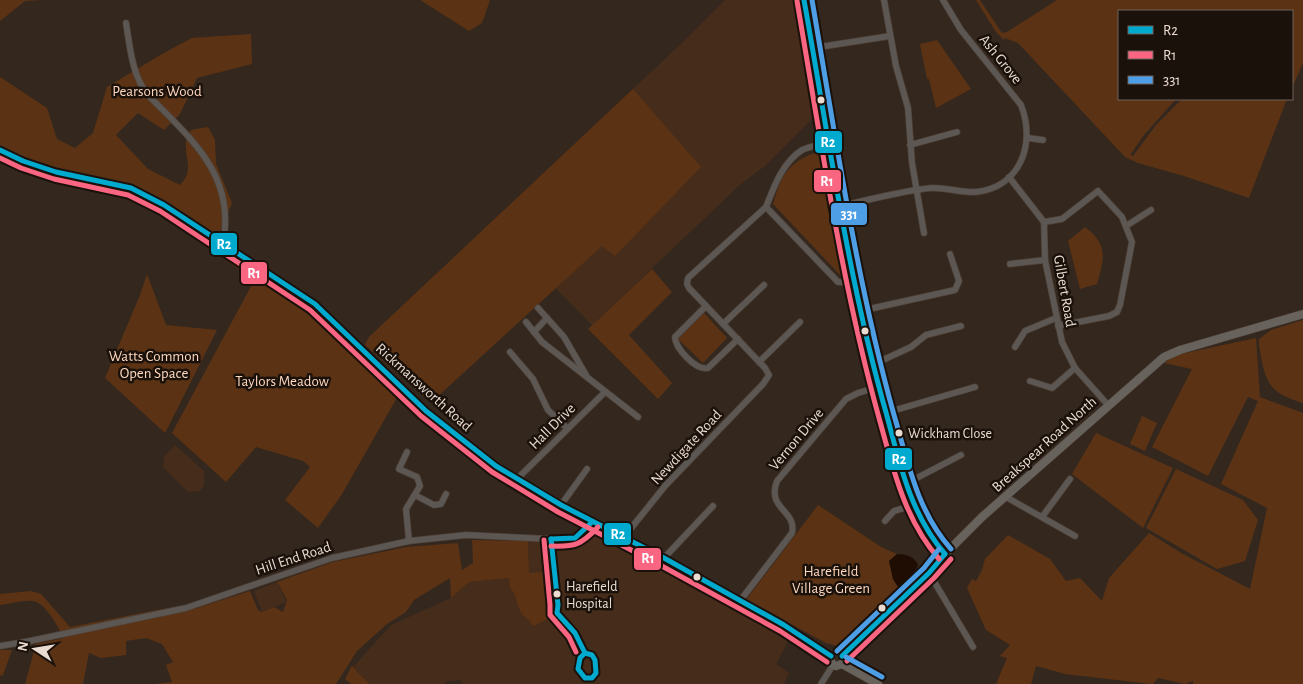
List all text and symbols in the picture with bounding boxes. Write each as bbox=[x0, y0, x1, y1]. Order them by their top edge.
legend bbox=[1118, 10, 1293, 100]
text: R2 bbox=[1163, 23, 1178, 38]
street label: Ash Grove bbox=[976, 32, 1025, 87]
text: R1 bbox=[1163, 48, 1177, 63]
text: 331 bbox=[1163, 73, 1181, 88]
park label: Pearsons Wood bbox=[112, 84, 202, 99]
unlabelled marker bbox=[816, 95, 826, 105]
line badge: R2 bbox=[814, 130, 843, 154]
text: R2 bbox=[821, 136, 836, 150]
line badge: R1 bbox=[813, 169, 842, 193]
text: R1 bbox=[820, 175, 834, 189]
line badge: 331 bbox=[830, 202, 868, 226]
text: 331 bbox=[840, 208, 858, 222]
line badge: R2 bbox=[210, 232, 238, 256]
text: R2 bbox=[217, 238, 232, 252]
street label: Gilbert Road bbox=[1051, 254, 1078, 329]
line badge: R1 bbox=[240, 261, 268, 285]
text: R1 bbox=[247, 267, 261, 281]
unlabelled marker bbox=[860, 326, 870, 336]
street label: Rickmansworth Road bbox=[373, 340, 475, 434]
park label: Watts Common Open Space bbox=[109, 349, 199, 381]
park label: Taylors Meadow bbox=[235, 374, 329, 389]
street label: Breakspear Road North bbox=[989, 394, 1099, 495]
street label: Hall Drive bbox=[527, 400, 578, 452]
street label: Vernon Drive bbox=[766, 405, 827, 473]
street label: Newdigate Road bbox=[648, 407, 725, 488]
place label: Wickham Close bbox=[908, 427, 992, 441]
marker: Wickham Close bbox=[894, 428, 904, 438]
line badge: R2 bbox=[884, 447, 913, 471]
text: R2 bbox=[892, 453, 907, 467]
line badge: R2 bbox=[603, 522, 632, 546]
text: R2 bbox=[611, 528, 626, 542]
street label: Hill End Road bbox=[253, 539, 333, 578]
line badge: R1 bbox=[633, 547, 662, 571]
text: R1 bbox=[641, 552, 655, 566]
park label: Harefield Village Green bbox=[792, 564, 870, 596]
unlabelled marker bbox=[692, 572, 702, 582]
place label: Harefield Hospital bbox=[566, 580, 618, 611]
marker: Harefield Hospital bbox=[552, 589, 562, 599]
unlabelled marker bbox=[877, 603, 887, 613]
north arrow bbox=[10, 624, 60, 674]
text: N bbox=[15, 640, 31, 653]

